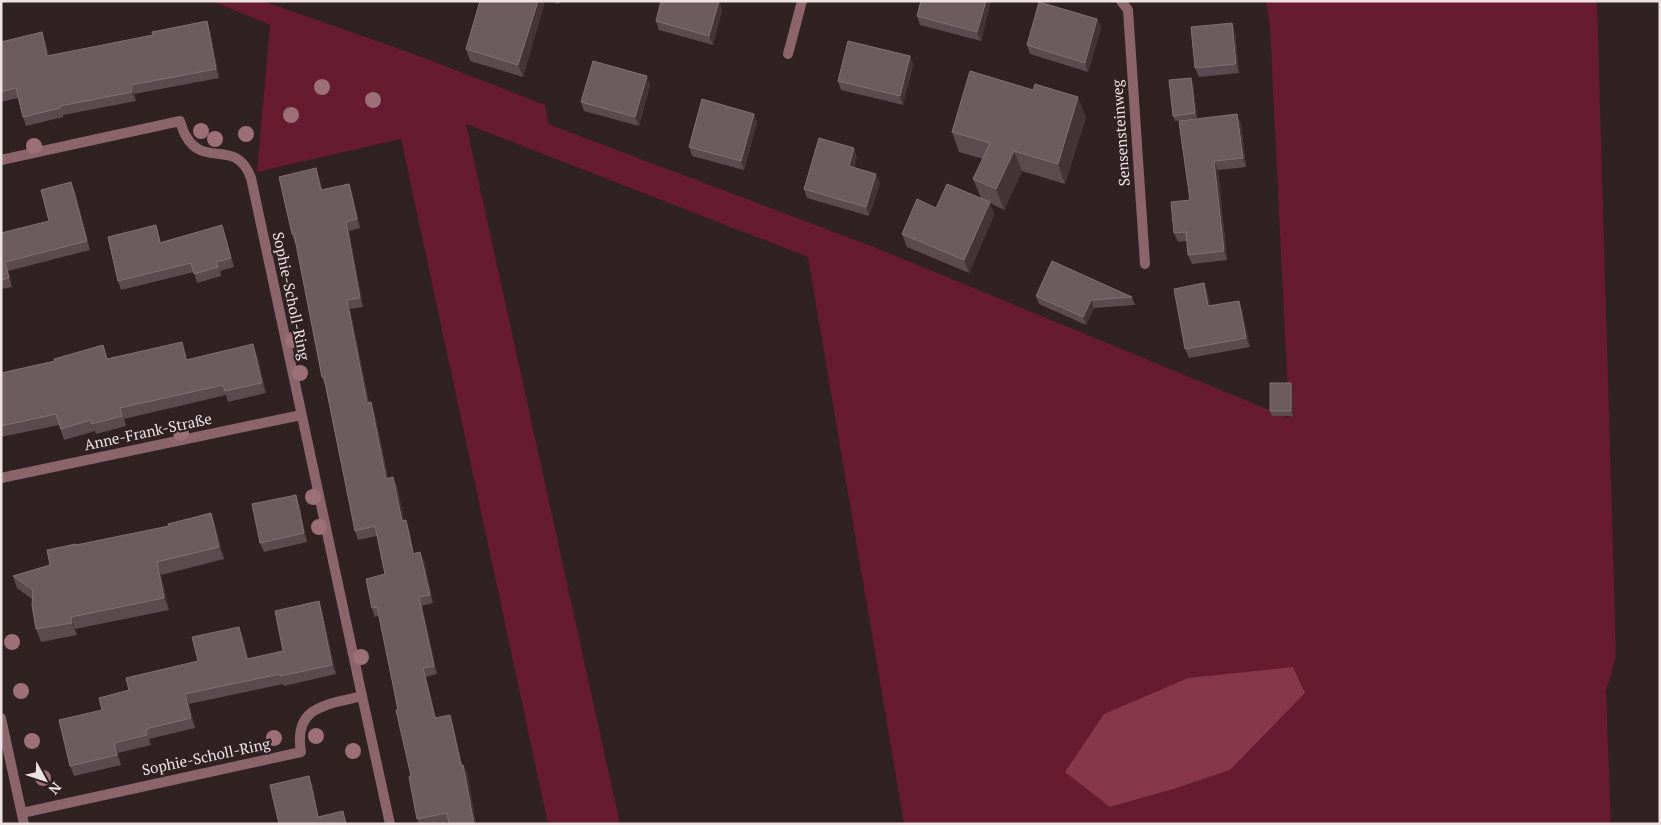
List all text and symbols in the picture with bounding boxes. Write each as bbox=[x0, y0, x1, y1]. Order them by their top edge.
street label: Sensensteinweg bbox=[1106, 78, 1134, 187]
street label: Sophie-Scholl-Ring bbox=[269, 230, 316, 363]
street label: Anne-Frank-Straße bbox=[82, 408, 214, 454]
street label: Sophie-Scholl-Ring bbox=[140, 732, 273, 779]
north arrow bbox=[20, 755, 70, 805]
text: N bbox=[44, 779, 66, 799]

